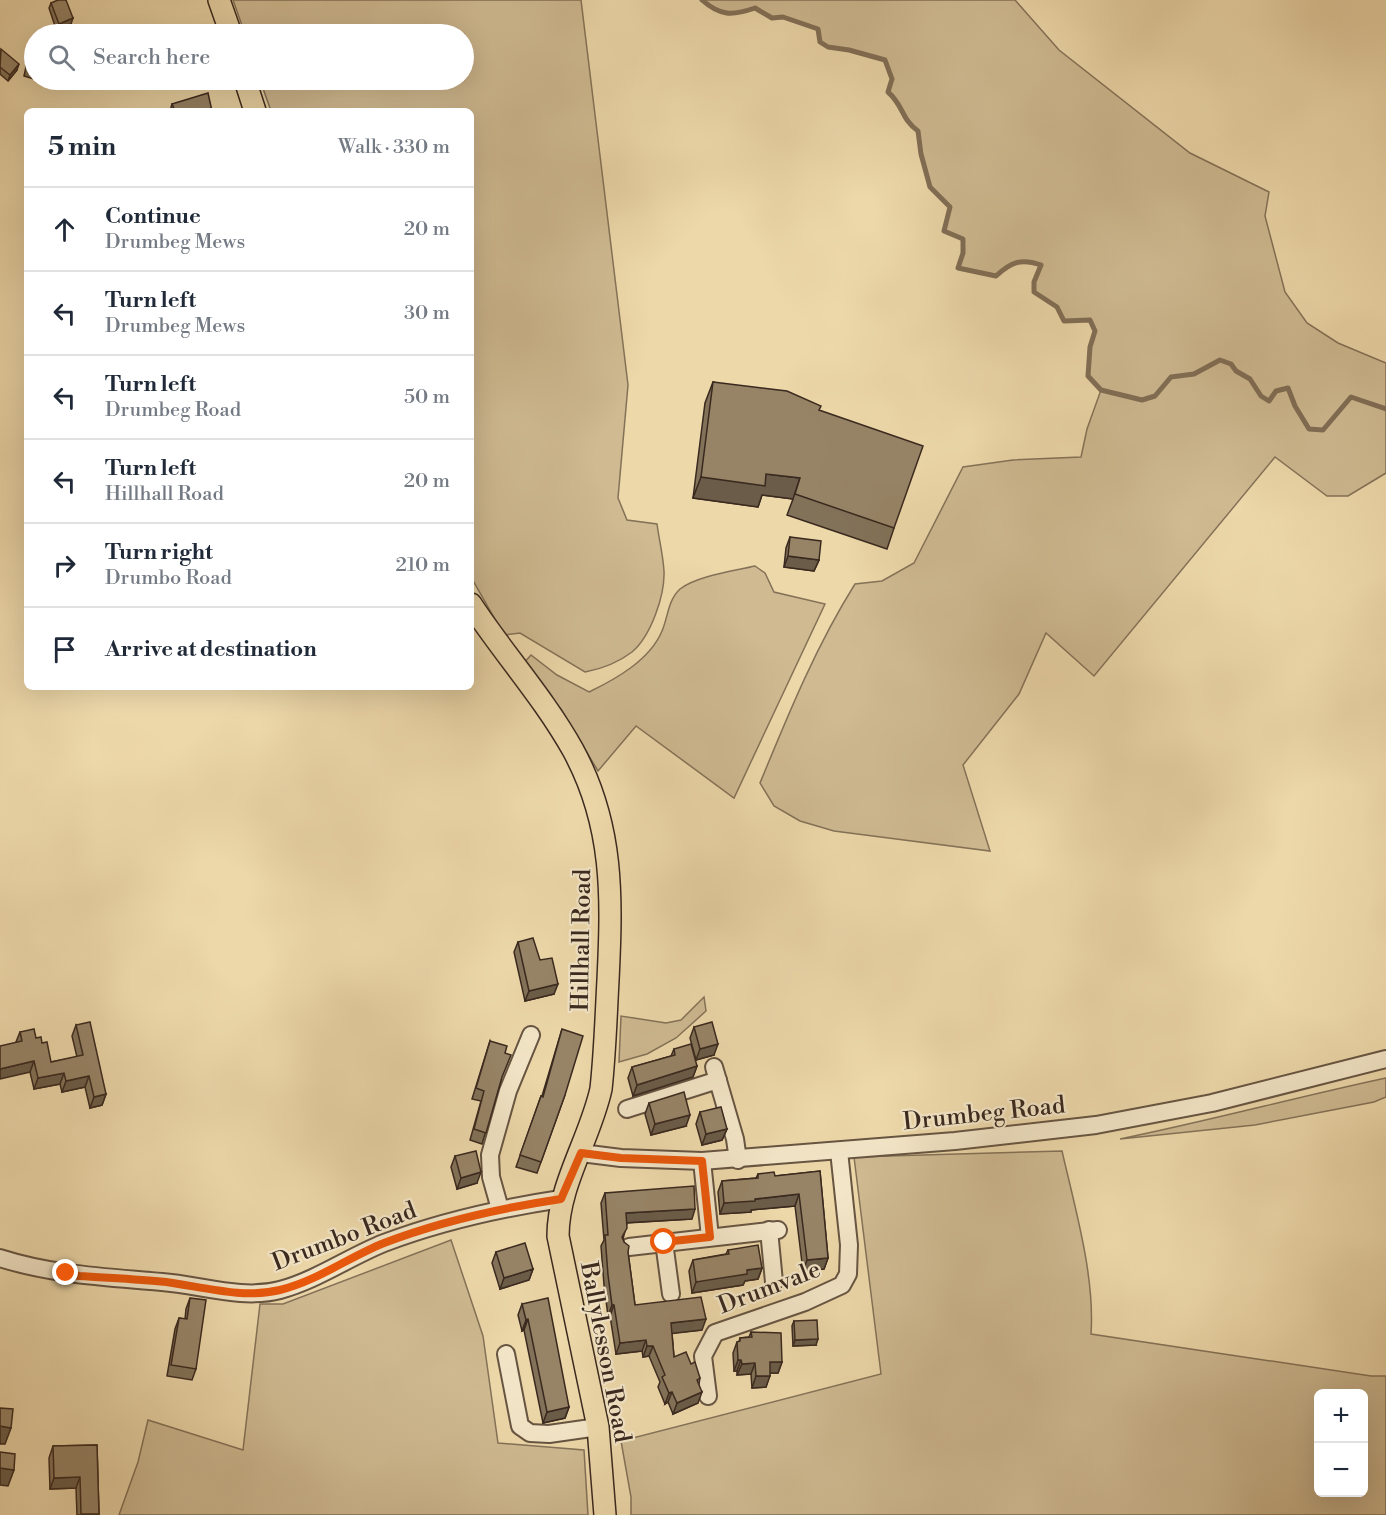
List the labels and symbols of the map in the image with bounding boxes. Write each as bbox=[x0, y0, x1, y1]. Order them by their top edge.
street label: Hillhall Road bbox=[566, 868, 598, 1012]
street label: Drumbeg Road bbox=[901, 1091, 1067, 1137]
street label: Drumbo Road bbox=[268, 1196, 421, 1278]
route start bbox=[650, 1228, 676, 1254]
street label: Drumvale bbox=[714, 1255, 825, 1321]
street label: Ballylesson Road bbox=[573, 1258, 637, 1446]
route end bbox=[52, 1259, 78, 1285]

